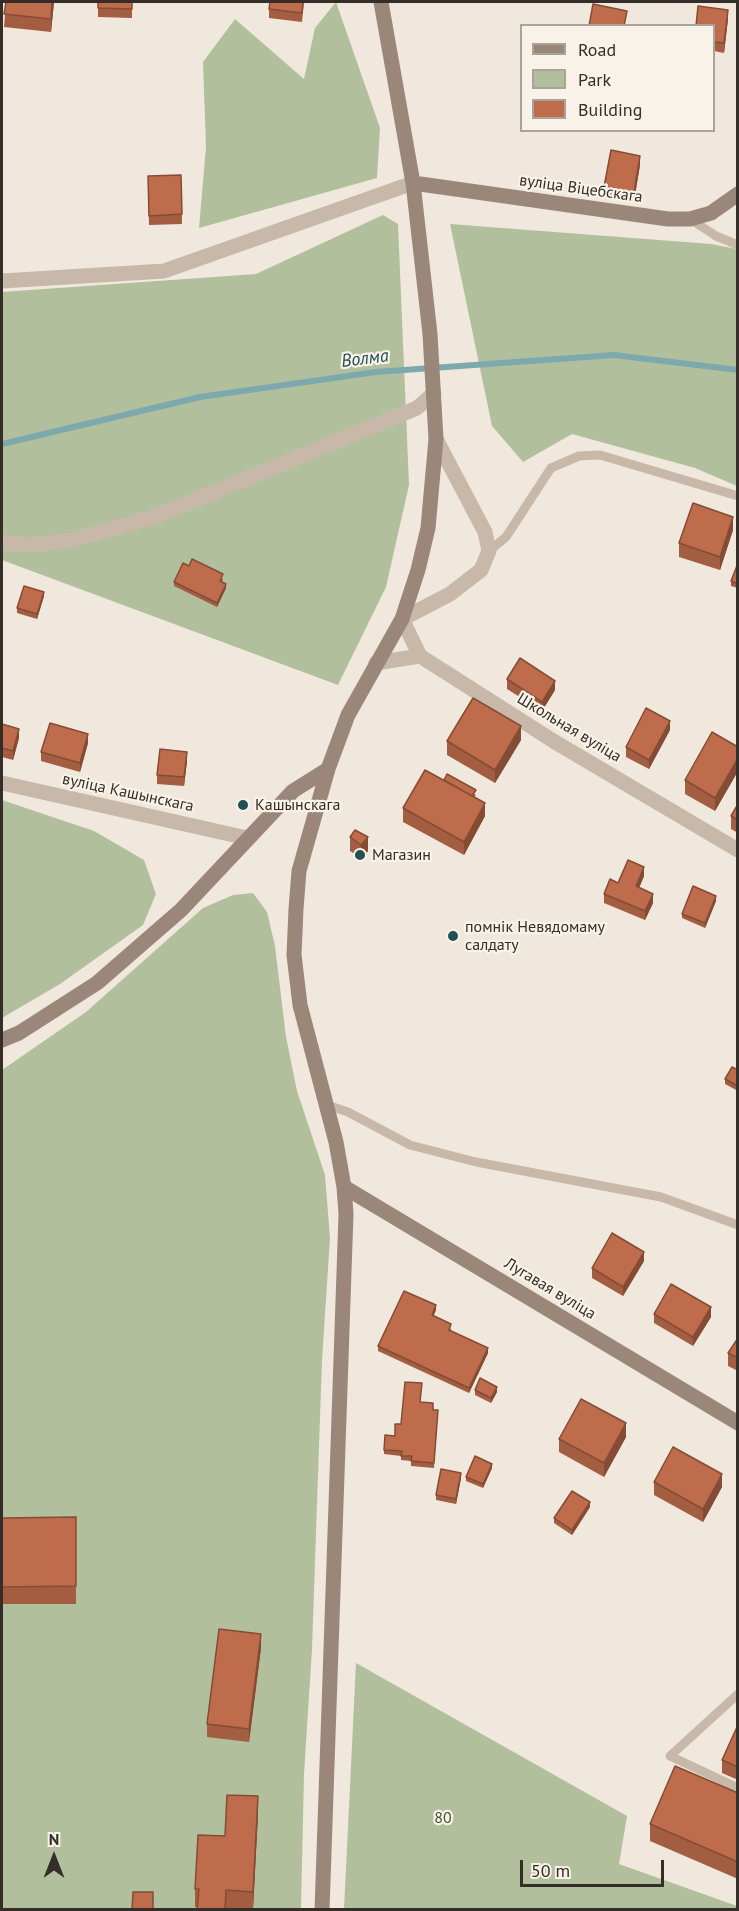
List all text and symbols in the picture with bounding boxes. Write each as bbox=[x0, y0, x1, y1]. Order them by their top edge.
legend bbox=[520, 24, 715, 132]
text: Road bbox=[578, 38, 616, 61]
text: Park bbox=[578, 68, 611, 91]
text: Building bbox=[578, 98, 642, 121]
street label: вуліца Віцебскага bbox=[518, 171, 644, 207]
water label: Волма bbox=[340, 345, 390, 373]
street label: Школьная вуліца bbox=[513, 689, 625, 767]
street label: вуліца Кашынскага bbox=[61, 770, 195, 816]
place label: Кашынскага bbox=[255, 795, 340, 815]
marker: Кашынскага bbox=[236, 798, 250, 812]
place label: Магазин bbox=[372, 845, 431, 865]
marker: Магазин bbox=[353, 848, 367, 862]
place label: помнік Невядомаму салдату bbox=[465, 917, 605, 955]
marker: помнік Невядомаму салдату bbox=[446, 929, 460, 943]
street label: Лугавая вуліца bbox=[501, 1254, 599, 1324]
park label: 80 bbox=[434, 1808, 452, 1828]
north arrow bbox=[24, 1827, 84, 1887]
text: N bbox=[49, 1829, 59, 1849]
scale bar bbox=[523, 1848, 667, 1886]
text: 50 m bbox=[531, 1859, 570, 1882]

